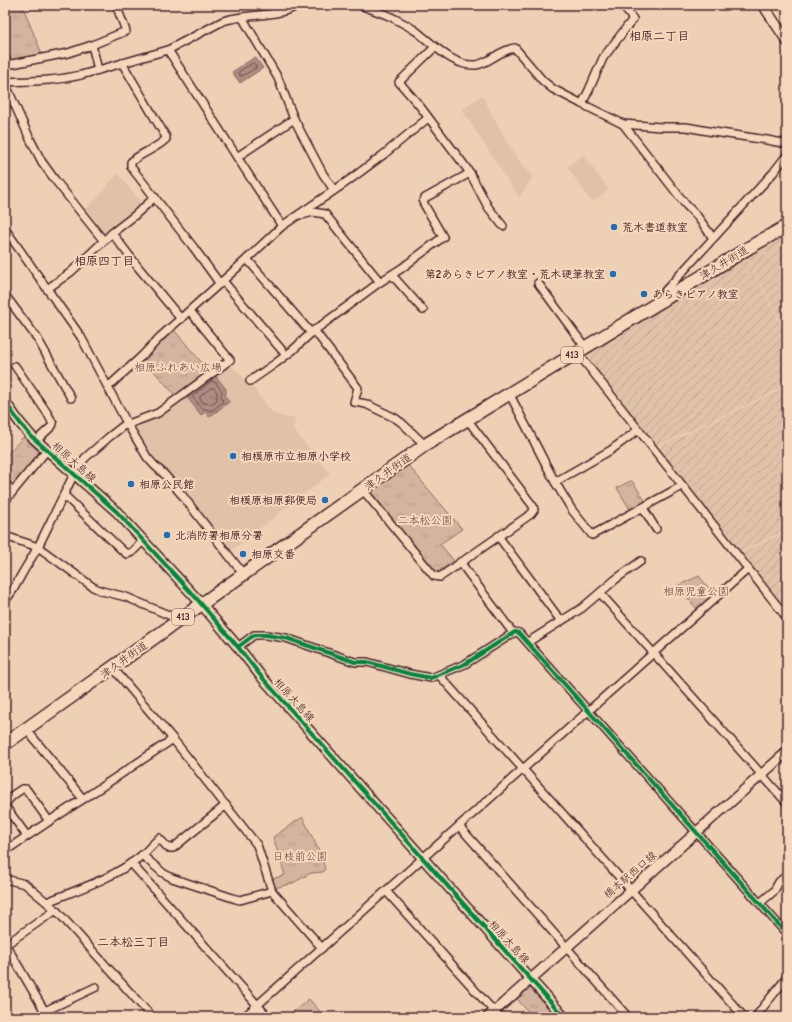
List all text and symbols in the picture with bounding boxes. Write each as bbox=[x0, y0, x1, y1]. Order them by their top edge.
district label: 相原二丁目 bbox=[629, 29, 689, 43]
place label: 荒木書道教室 bbox=[622, 221, 688, 234]
marker: 荒木書道教室 bbox=[609, 222, 619, 232]
street label: 津久井街道 bbox=[697, 243, 751, 283]
district label: 相原四丁目 bbox=[74, 254, 134, 268]
place label: 第2あらきピアノ教室・荒木硬筆教室 bbox=[425, 268, 605, 281]
marker: 第2あらきピアノ教室・荒木硬筆教室 bbox=[608, 269, 618, 279]
place label: あらきピアノ教室 bbox=[652, 288, 739, 301]
marker: あらきピアノ教室 bbox=[639, 289, 649, 299]
road number: 413 bbox=[561, 347, 583, 363]
park label: 相原ふれあい広場 bbox=[134, 361, 222, 374]
street label: 相原大島線 bbox=[49, 439, 99, 485]
place label: 相模原市立相原小学校 bbox=[241, 450, 351, 463]
marker: 相模原市立相原小学校 bbox=[228, 451, 238, 461]
street label: 津久井街道 bbox=[362, 451, 414, 493]
place label: 相原公民館 bbox=[139, 478, 194, 491]
marker: 相原公民館 bbox=[126, 479, 136, 489]
place label: 相模原相原郵便局 bbox=[229, 494, 317, 507]
marker: 相模原相原郵便局 bbox=[320, 495, 330, 505]
park label: 二本松公園 bbox=[398, 514, 453, 527]
place label: 北消防署相原分署 bbox=[175, 529, 263, 542]
marker: 北消防署相原分署 bbox=[162, 530, 172, 540]
place label: 相原交番 bbox=[251, 548, 295, 561]
marker: 相原交番 bbox=[238, 549, 248, 559]
park label: 相原児童公園 bbox=[663, 585, 729, 598]
road number: 413 bbox=[172, 609, 194, 625]
street label: 津久井街道 bbox=[98, 639, 150, 681]
street label: 相原大島線 bbox=[271, 675, 317, 725]
street label: 橋本駅西口線 bbox=[601, 848, 659, 902]
park label: 日枝前公園 bbox=[273, 850, 328, 863]
street label: 相原大島線 bbox=[486, 917, 532, 967]
district label: 二本松三丁目 bbox=[97, 935, 169, 949]

